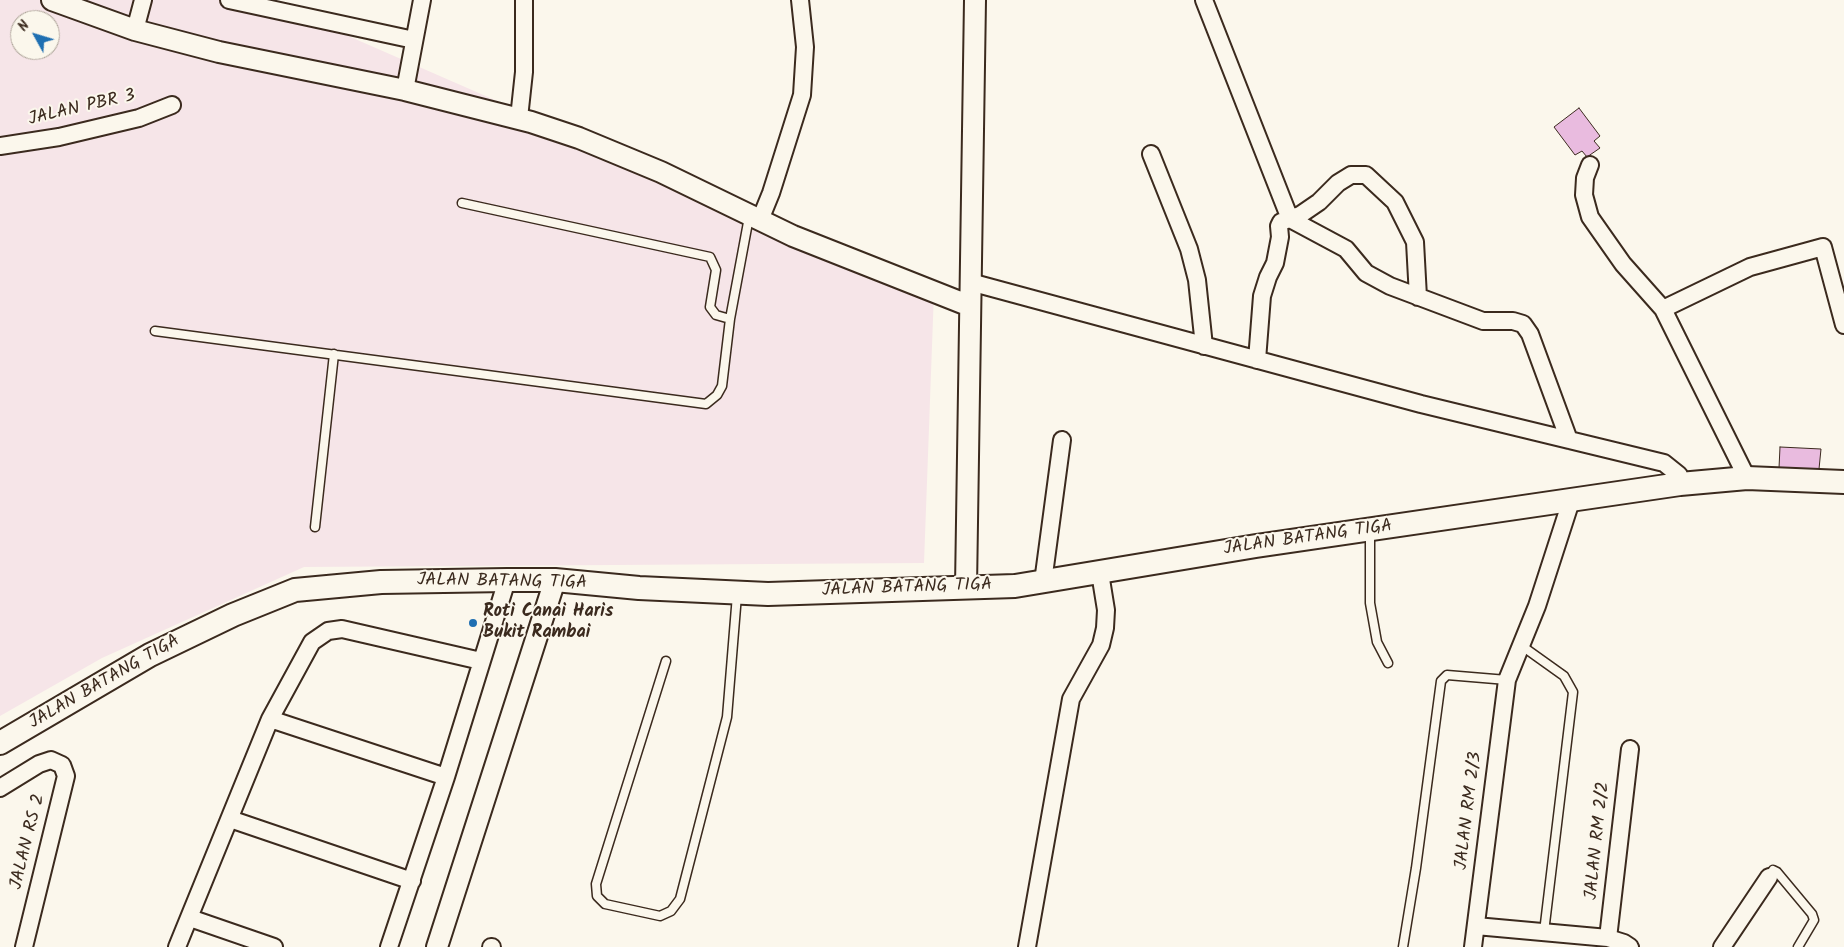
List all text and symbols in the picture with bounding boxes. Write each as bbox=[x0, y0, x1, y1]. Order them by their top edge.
north arrow bbox=[10, 10, 60, 60]
text: N bbox=[13, 16, 35, 37]
street label: JALAN PBR 3 bbox=[27, 86, 137, 132]
street label: JALAN BATANG TIGA bbox=[1222, 516, 1394, 562]
street label: JALAN BATANG TIGA bbox=[417, 571, 587, 595]
street label: JALAN BATANG TIGA bbox=[822, 575, 992, 603]
place label: Roti Canai Haris Bukit Rambai bbox=[483, 602, 613, 644]
marker: Roti Canai Haris Bukit Rambai bbox=[467, 617, 479, 629]
street label: JALAN BATANG TIGA bbox=[26, 631, 184, 735]
street label: JALAN RM 2/3 bbox=[1452, 751, 1488, 871]
street label: JALAN RM 2/2 bbox=[1582, 781, 1616, 901]
street label: JALAN RS 2 bbox=[7, 792, 51, 892]

